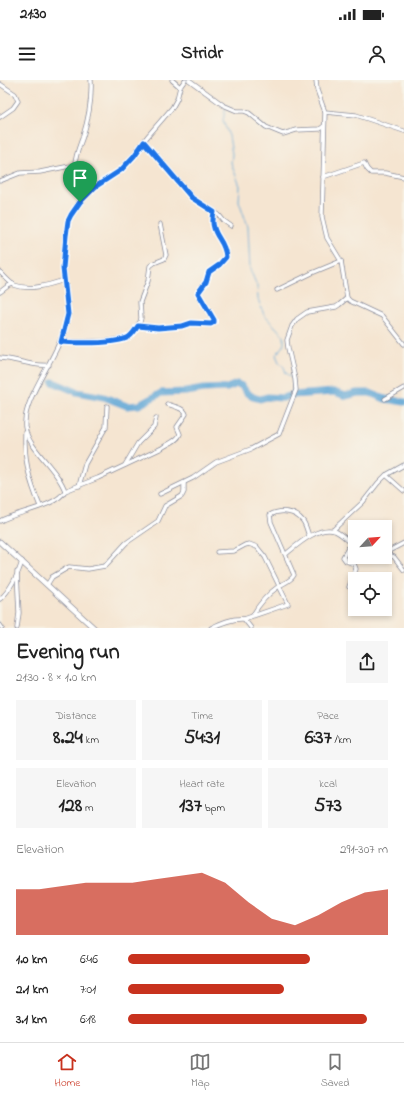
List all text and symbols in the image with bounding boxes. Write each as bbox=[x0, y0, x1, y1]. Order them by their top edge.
text: 21:30 bbox=[20, 3, 46, 25]
text: Stridr bbox=[181, 41, 223, 67]
icon: menu bbox=[16, 43, 38, 65]
icon: person bbox=[366, 43, 388, 65]
pin bbox=[63, 161, 97, 202]
icon: arrive bbox=[69, 167, 91, 189]
north arrow bbox=[348, 520, 392, 564]
map controls bbox=[348, 520, 392, 616]
button: locate bbox=[348, 572, 392, 616]
text: Evening run bbox=[16, 637, 120, 669]
button: share bbox=[346, 641, 388, 683]
text: 21:30 · 8 × 1.0 km bbox=[16, 668, 96, 687]
text: Distance bbox=[56, 708, 96, 724]
text: Time bbox=[191, 708, 213, 724]
text: Pace bbox=[317, 708, 339, 724]
text: 8.24 bbox=[53, 724, 83, 753]
text: 54:31 bbox=[184, 724, 220, 753]
text: 6:37 bbox=[305, 724, 332, 753]
text: km bbox=[83, 732, 99, 748]
text: /km bbox=[332, 732, 351, 748]
text: Elevation bbox=[56, 776, 96, 792]
text: Heart rate bbox=[179, 776, 225, 792]
text: kcal bbox=[319, 776, 337, 792]
text: 128 bbox=[58, 792, 82, 821]
text: 137 bbox=[179, 792, 202, 821]
text: 573 bbox=[314, 792, 342, 821]
text: m bbox=[82, 800, 94, 816]
text: bpm bbox=[202, 800, 225, 816]
text: Elevation bbox=[16, 840, 64, 859]
text: 291–307 m bbox=[340, 840, 388, 859]
text: 1.0 km bbox=[16, 950, 47, 969]
text: 6:46 bbox=[80, 950, 98, 969]
text: 2.1 km bbox=[16, 980, 48, 999]
text: 7:01 bbox=[80, 980, 96, 999]
text: 3.1 km bbox=[16, 1010, 47, 1029]
text: 6:18 bbox=[80, 1010, 96, 1029]
tab: Home bbox=[55, 1051, 80, 1091]
tab: Map bbox=[189, 1051, 211, 1091]
tab: Saved bbox=[321, 1051, 349, 1091]

